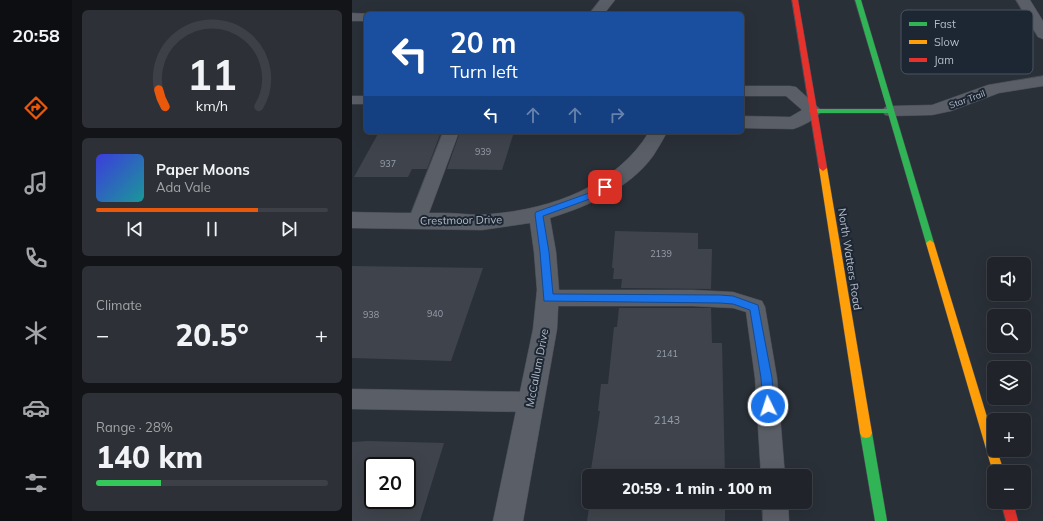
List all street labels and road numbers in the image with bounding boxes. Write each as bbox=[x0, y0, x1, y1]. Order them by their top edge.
street label: Star Trail bbox=[948, 87, 986, 111]
street label: North Watters Road bbox=[835, 207, 865, 311]
street label: Crestmoor Drive bbox=[420, 212, 502, 228]
street label: McCallum Drive bbox=[523, 328, 551, 408]

